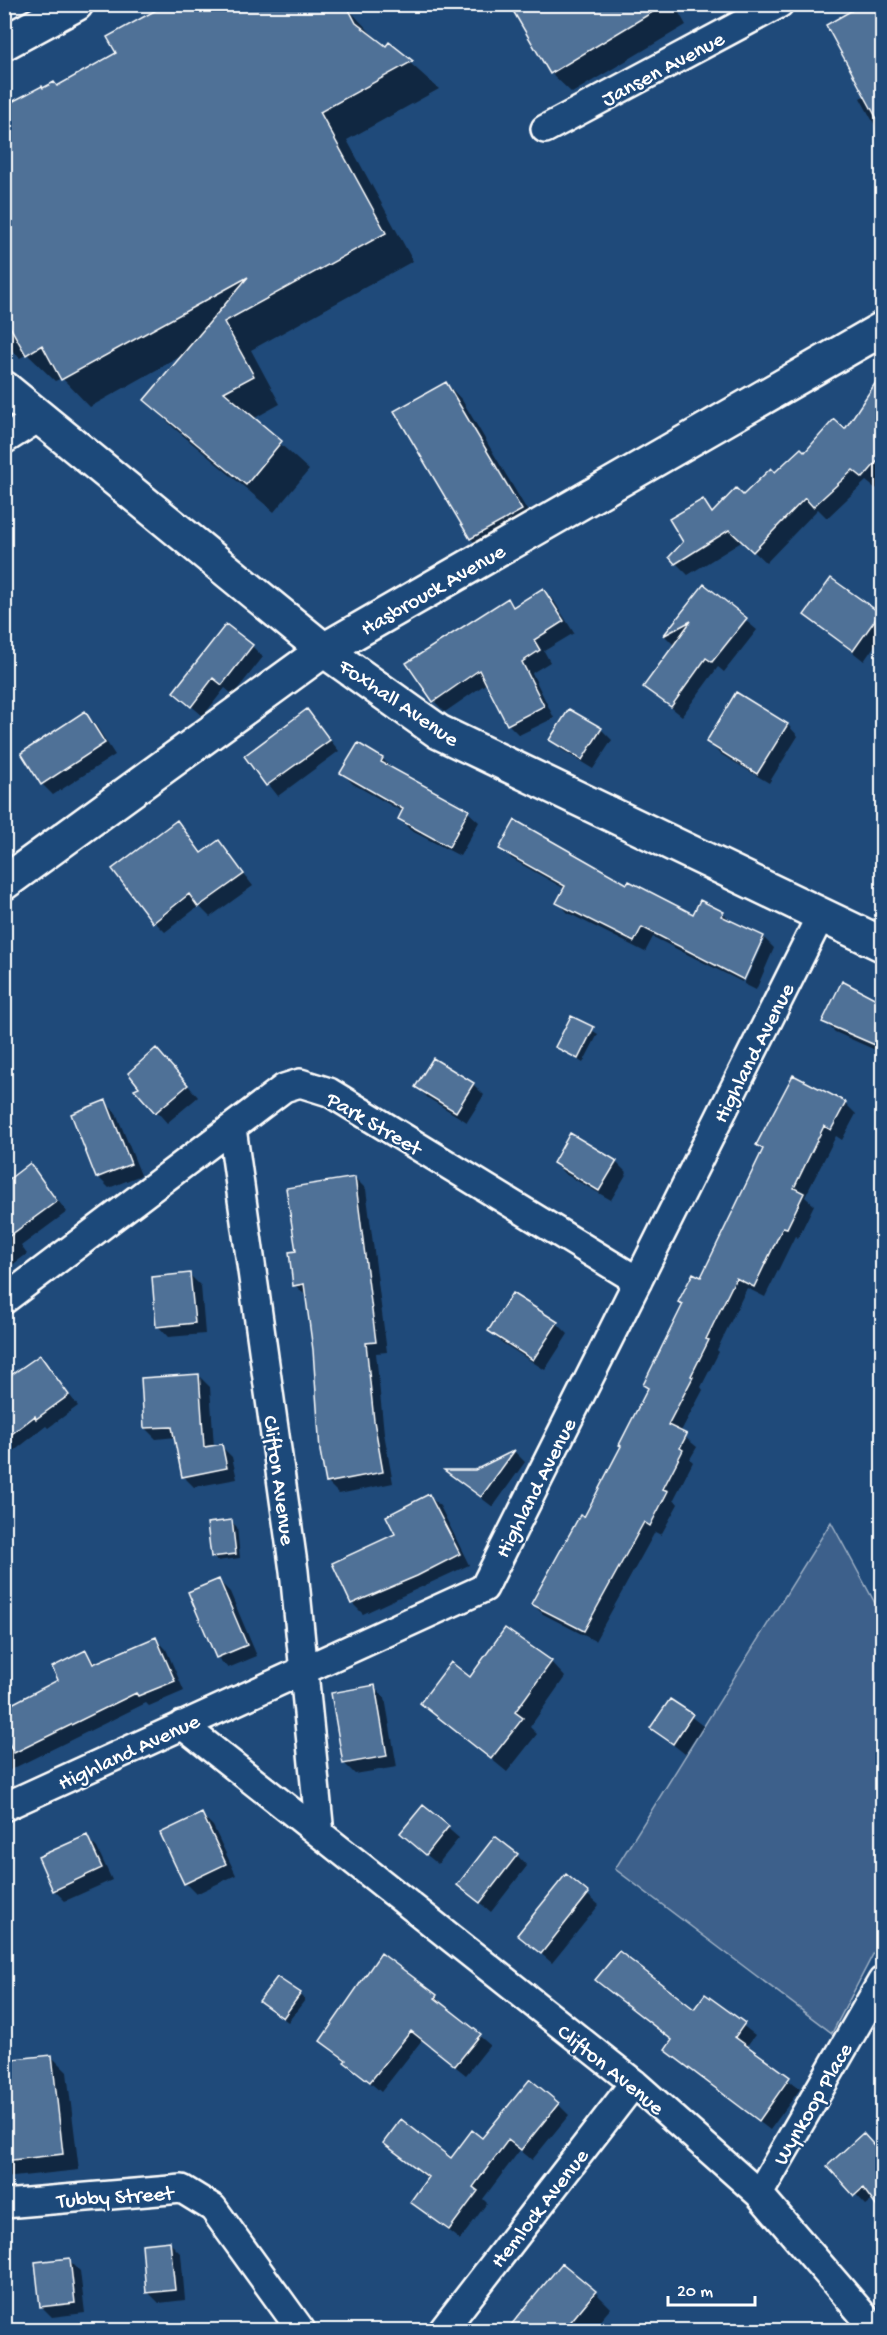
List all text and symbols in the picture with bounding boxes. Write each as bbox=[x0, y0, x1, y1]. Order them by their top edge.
street label: Jansen Avenue bbox=[598, 27, 730, 114]
street label: Hasbrouck Avenue bbox=[357, 539, 511, 643]
street label: Foxhall Avenue bbox=[332, 654, 463, 754]
street label: Highland Avenue bbox=[709, 979, 802, 1128]
street label: Park Street bbox=[320, 1087, 427, 1164]
street label: Clifton Avenue bbox=[255, 1414, 299, 1548]
street label: Highland Avenue bbox=[491, 1414, 584, 1563]
street label: Highland Avenue bbox=[55, 1709, 205, 1798]
street label: Clifton Avenue bbox=[551, 2020, 669, 2123]
street label: Wynkoop Place bbox=[769, 2039, 860, 2171]
street label: Hemlock Avenue bbox=[486, 2144, 596, 2274]
street label: Tubby Street bbox=[54, 2182, 176, 2216]
scale bar bbox=[668, 2269, 755, 2307]
text: 20 m bbox=[677, 2282, 713, 2303]

